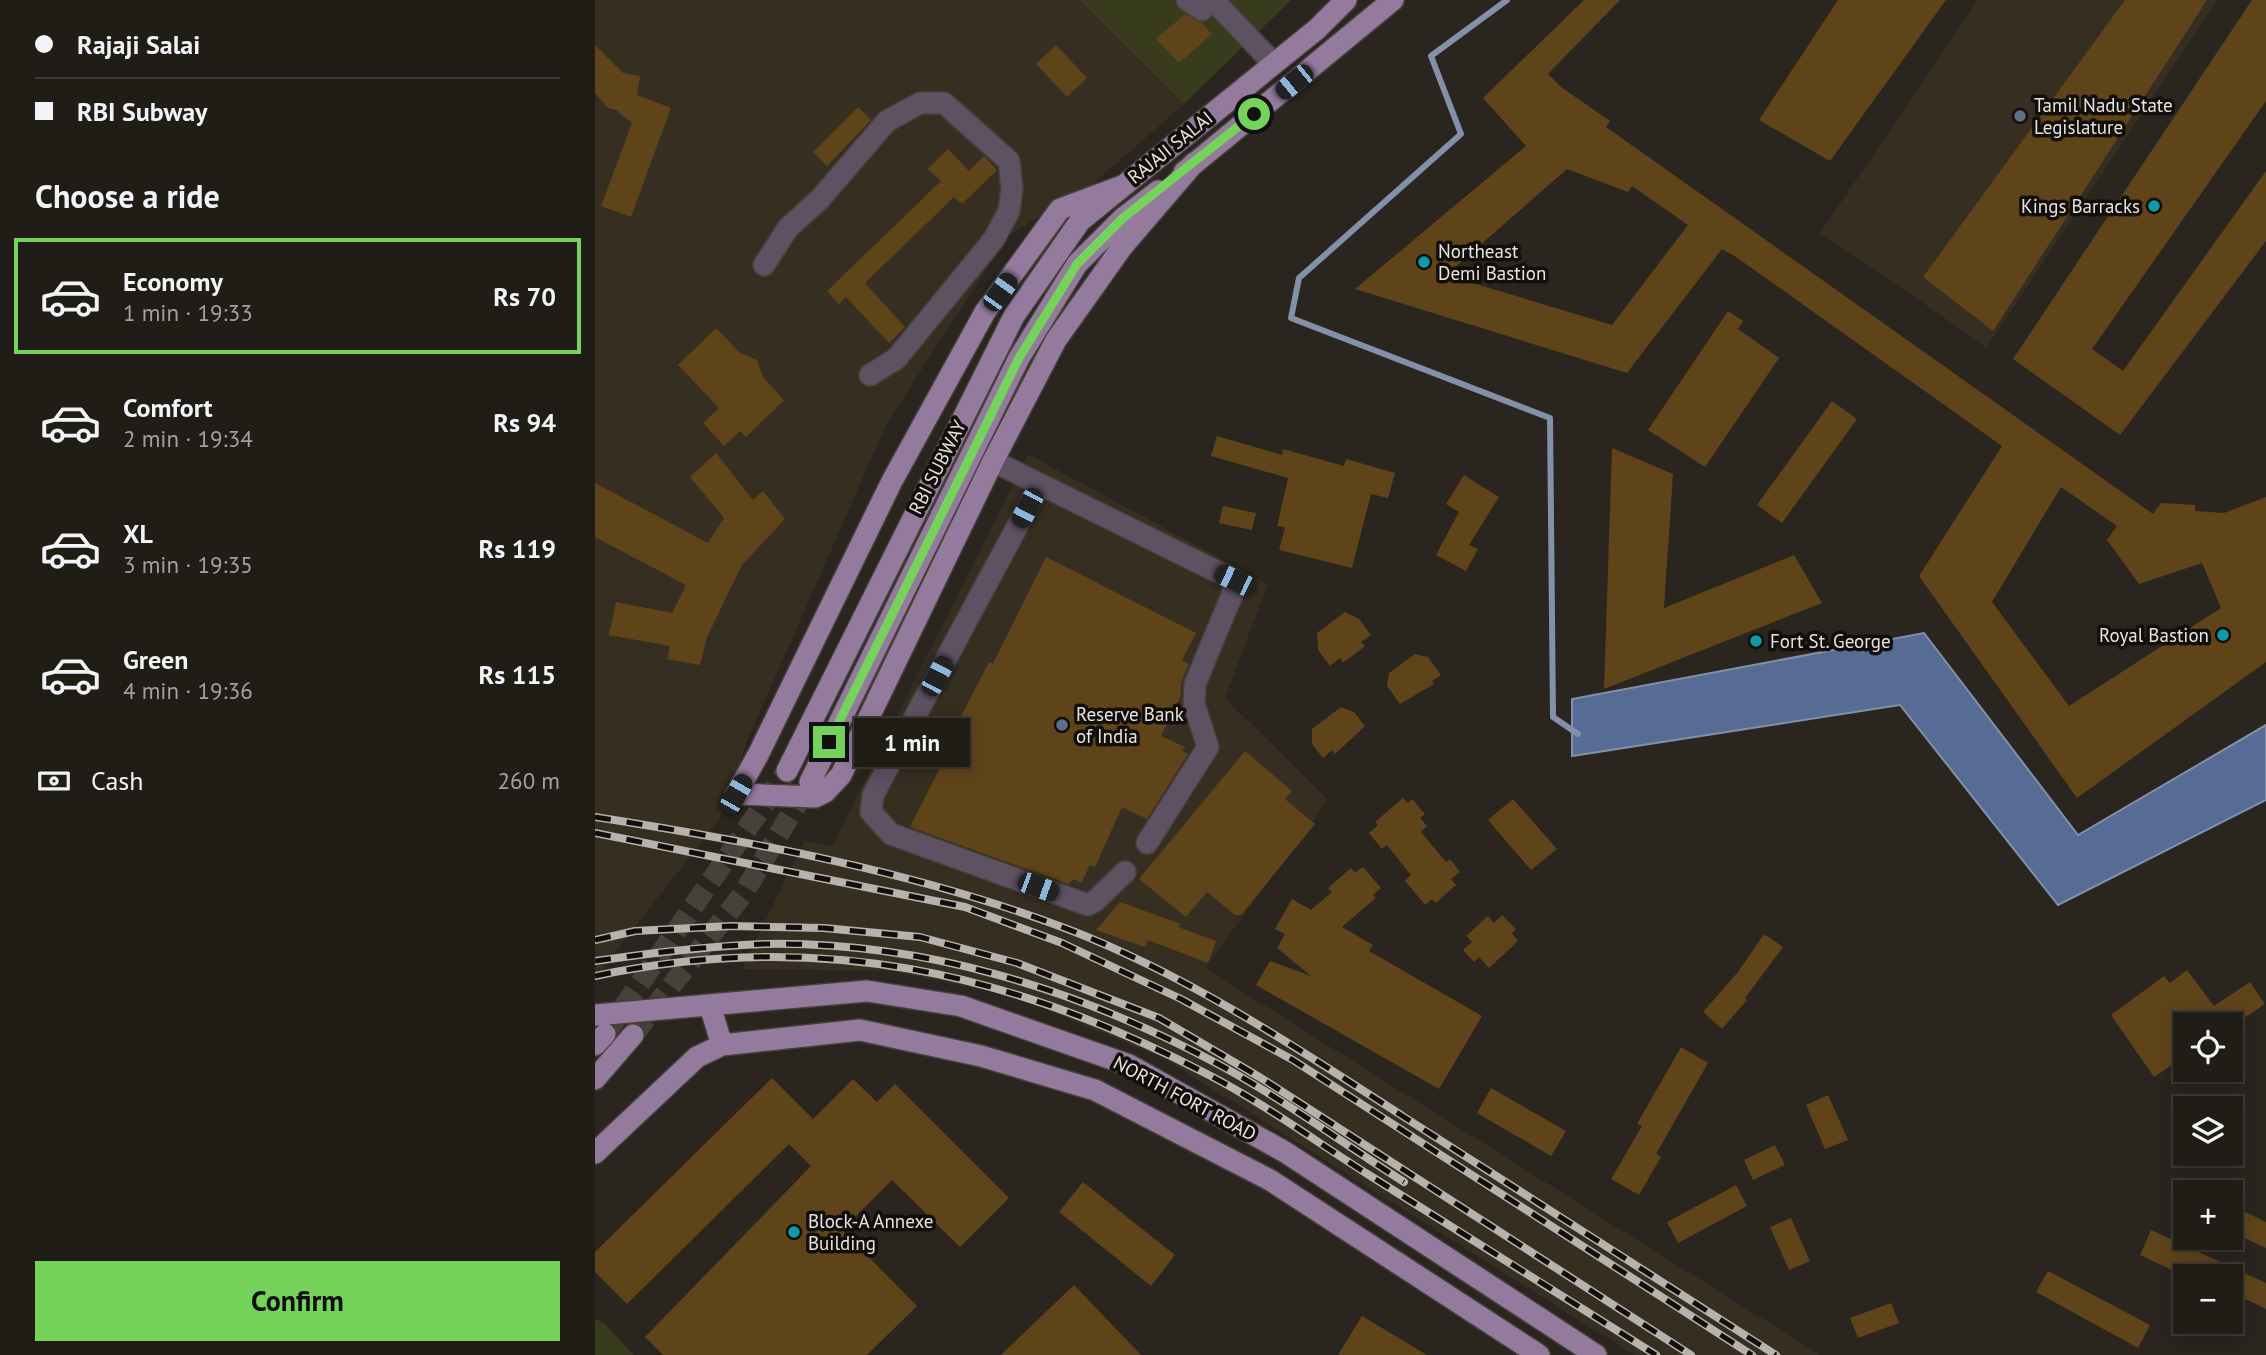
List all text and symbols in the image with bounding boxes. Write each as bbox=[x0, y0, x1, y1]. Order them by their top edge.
text: Rajaji Salai bbox=[77, 28, 200, 61]
car bbox=[1272, 61, 1317, 103]
place label: Tamil Nadu State Legislature bbox=[2034, 93, 2173, 139]
text: RBI Subway bbox=[77, 95, 208, 128]
route start bbox=[1238, 98, 1270, 130]
street label: RAJAJI SALAI bbox=[1123, 105, 1217, 189]
marker: Tamil Nadu State Legislature bbox=[2012, 108, 2028, 124]
text: Choose a ride bbox=[35, 175, 220, 217]
place label: Kings Barracks bbox=[2021, 194, 2140, 218]
marker: Kings Barracks bbox=[2146, 198, 2162, 214]
place label: Northeast Demi Bastion bbox=[1438, 239, 1546, 285]
marker: Northeast Demi Bastion bbox=[1416, 254, 1432, 270]
icon: car bbox=[39, 265, 102, 328]
text: Economy bbox=[123, 265, 223, 298]
car bbox=[980, 269, 1021, 315]
text: Rs 70 bbox=[493, 280, 556, 313]
text: 1 min · 19:33 bbox=[123, 298, 253, 327]
icon: car bbox=[39, 391, 102, 454]
text: Comfort bbox=[123, 391, 213, 424]
text: Rs 94 bbox=[493, 406, 556, 439]
street label: RBI SUBWAY bbox=[903, 416, 971, 518]
text: 2 min · 19:34 bbox=[123, 424, 253, 453]
car bbox=[1008, 485, 1047, 531]
icon: car bbox=[39, 517, 102, 580]
text: XL bbox=[123, 517, 153, 550]
text: Rs 119 bbox=[479, 532, 556, 565]
text: 3 min · 19:35 bbox=[123, 550, 253, 579]
car bbox=[1211, 561, 1258, 599]
place label: Royal Bastion bbox=[2099, 623, 2209, 647]
marker: Royal Bastion bbox=[2215, 627, 2231, 643]
place label: Fort St. George bbox=[1770, 629, 1891, 653]
marker: Fort St. George bbox=[1748, 633, 1764, 649]
icon: car bbox=[39, 643, 102, 706]
text: Green bbox=[123, 643, 188, 676]
car bbox=[918, 653, 957, 699]
text: Rs 115 bbox=[479, 658, 556, 691]
text: 4 min · 19:36 bbox=[123, 676, 253, 705]
place label: Reserve Bank of India bbox=[1076, 702, 1184, 748]
marker: Reserve Bank of India bbox=[1054, 717, 1070, 733]
callout: 1 min bbox=[853, 718, 969, 766]
route end bbox=[813, 726, 845, 758]
text: 1 min bbox=[884, 728, 940, 757]
icon: cash bbox=[35, 762, 73, 800]
text: Cash bbox=[91, 764, 143, 797]
text: 260 m bbox=[498, 766, 560, 795]
car bbox=[717, 771, 756, 817]
car bbox=[1015, 870, 1062, 904]
map controls bbox=[2173, 1012, 2243, 1334]
button: locate bbox=[2173, 1012, 2243, 1082]
street label: NORTH FORT ROAD bbox=[1109, 1050, 1261, 1146]
button: layers bbox=[2173, 1096, 2243, 1166]
button: + bbox=[2173, 1180, 2243, 1250]
place label: Block-A Annexe Building bbox=[808, 1209, 933, 1255]
marker: Block-A Annexe Building bbox=[786, 1224, 802, 1240]
button: Confirm bbox=[35, 1261, 560, 1341]
button: − bbox=[2173, 1264, 2243, 1334]

